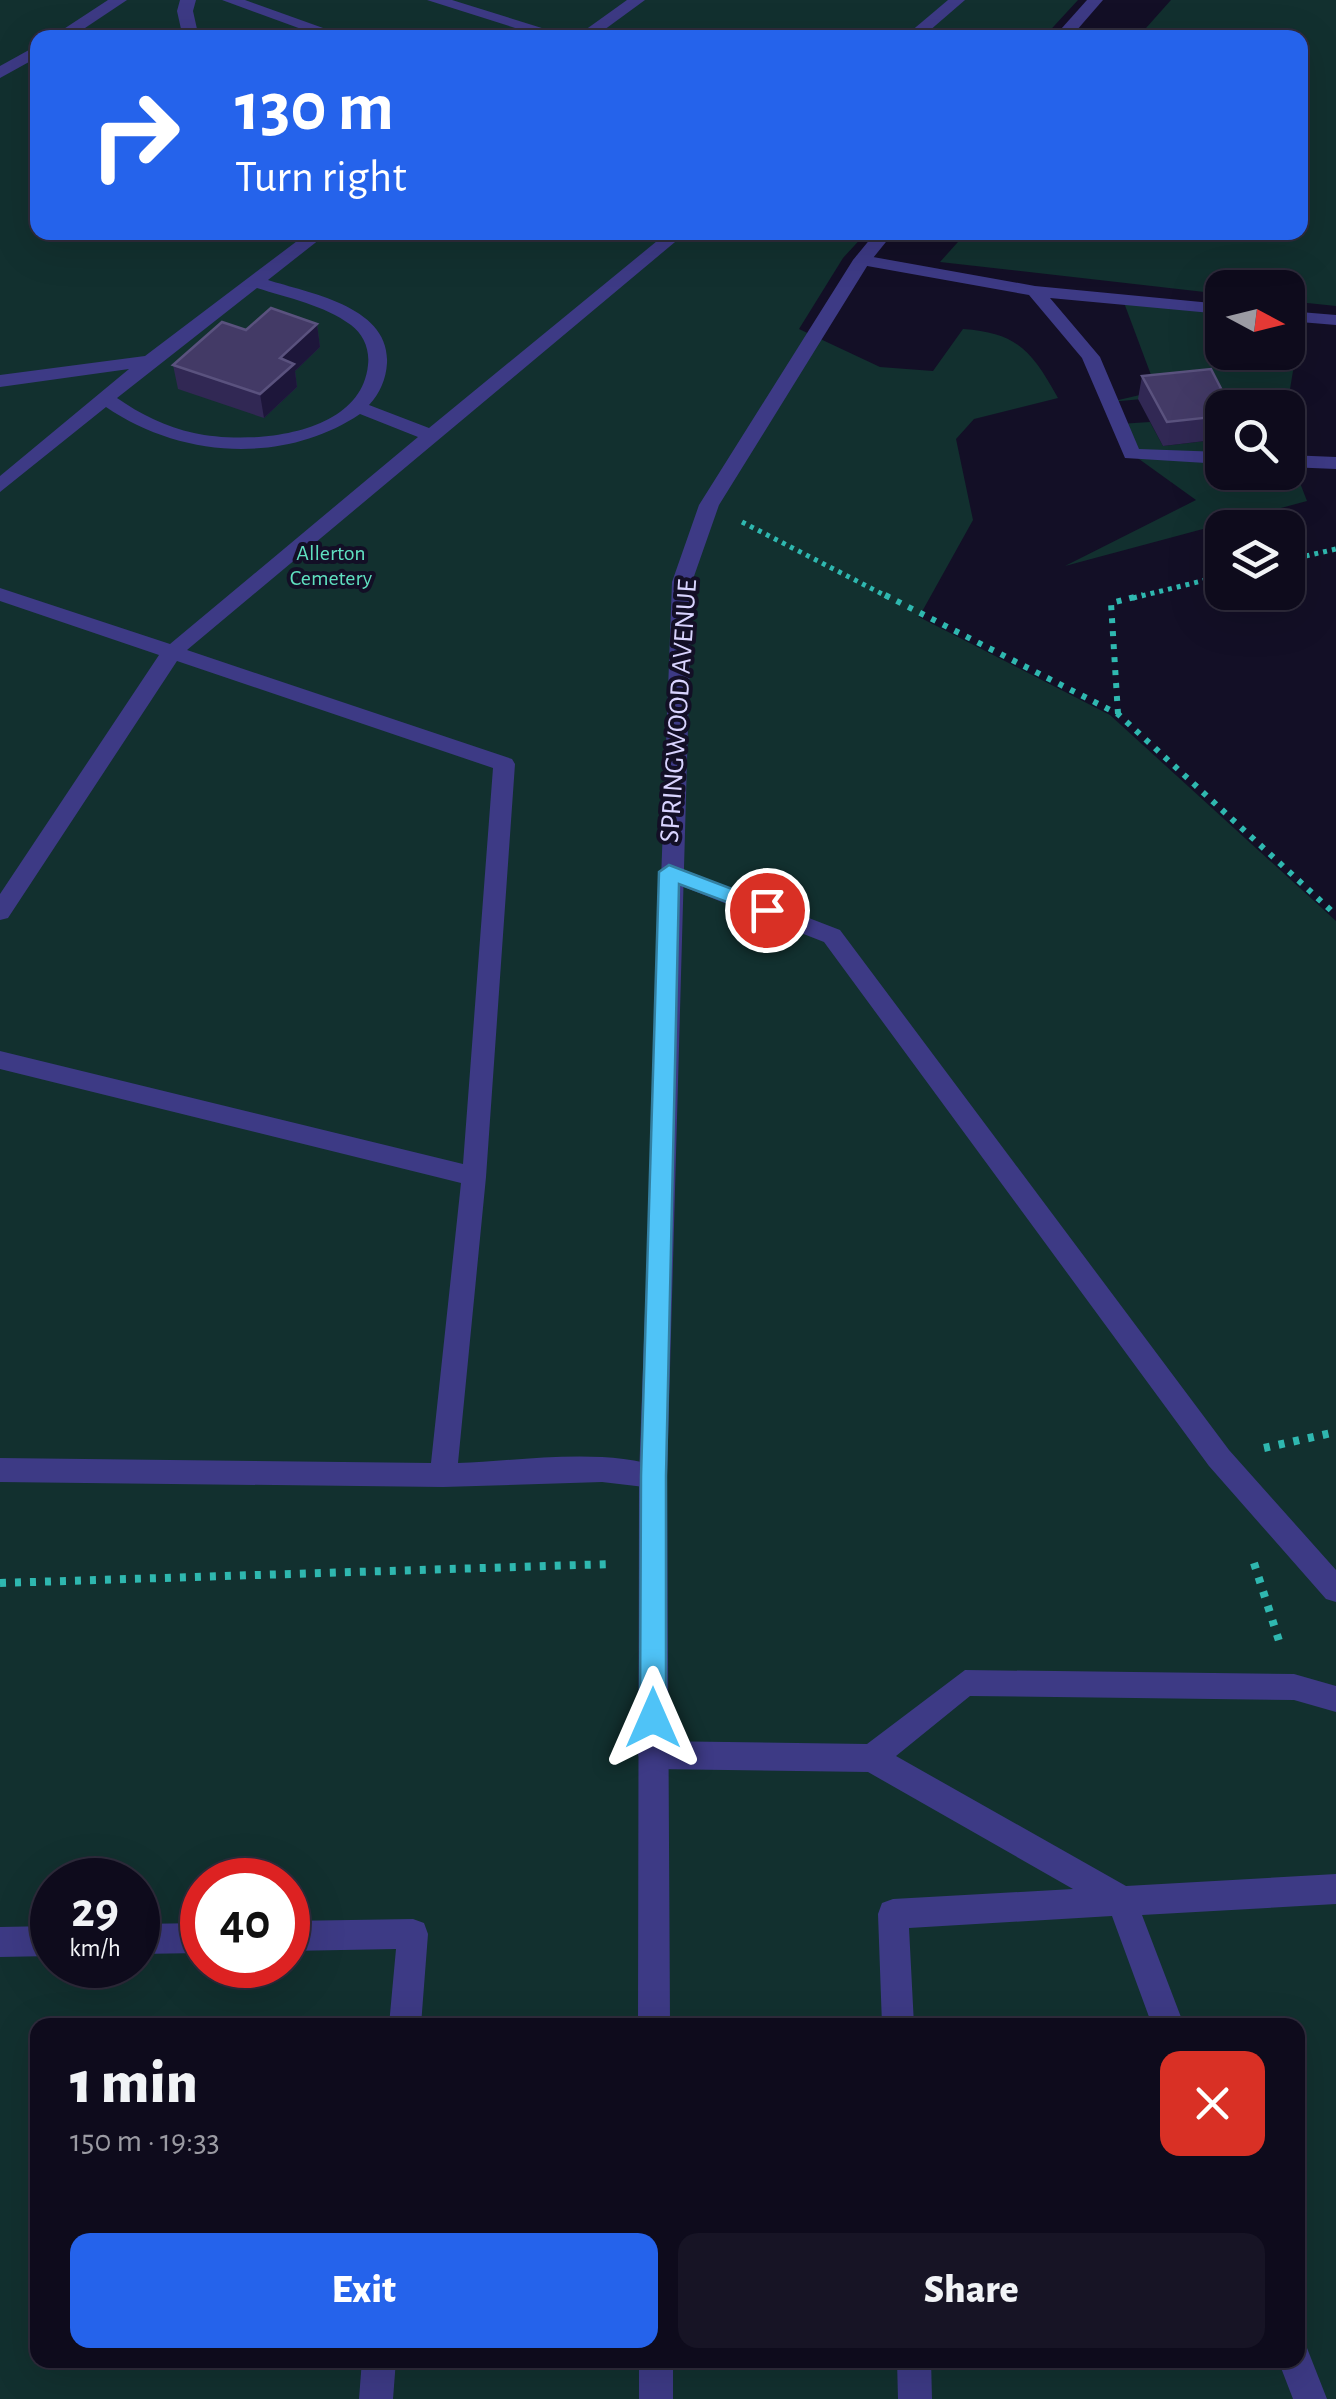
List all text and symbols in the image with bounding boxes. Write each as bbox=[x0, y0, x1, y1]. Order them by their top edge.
icon: right bbox=[70, 70, 200, 200]
text: 130 m bbox=[235, 73, 394, 143]
text: Turn right bbox=[235, 155, 407, 200]
north arrow bbox=[1205, 270, 1305, 370]
map controls bbox=[1205, 270, 1305, 610]
button: search bbox=[1205, 390, 1305, 490]
button: layers bbox=[1205, 510, 1305, 610]
park label: Allerton Cemetery bbox=[290, 542, 373, 589]
street label: SPRINGWOOD AVENUE bbox=[656, 578, 702, 844]
pin bbox=[725, 868, 810, 953]
icon: arrive bbox=[740, 883, 795, 938]
position arrow bbox=[601, 1666, 705, 1770]
speed limit sign: 40 bbox=[180, 1858, 310, 1988]
text: 29 bbox=[71, 1886, 119, 1936]
text: km/h bbox=[69, 1936, 121, 1961]
button: close bbox=[1160, 2051, 1265, 2156]
text: 1 min bbox=[70, 2054, 198, 2114]
text: 150 m · 19:33 bbox=[70, 2125, 220, 2157]
button: Exit bbox=[70, 2233, 658, 2348]
button: Share bbox=[678, 2233, 1265, 2348]

